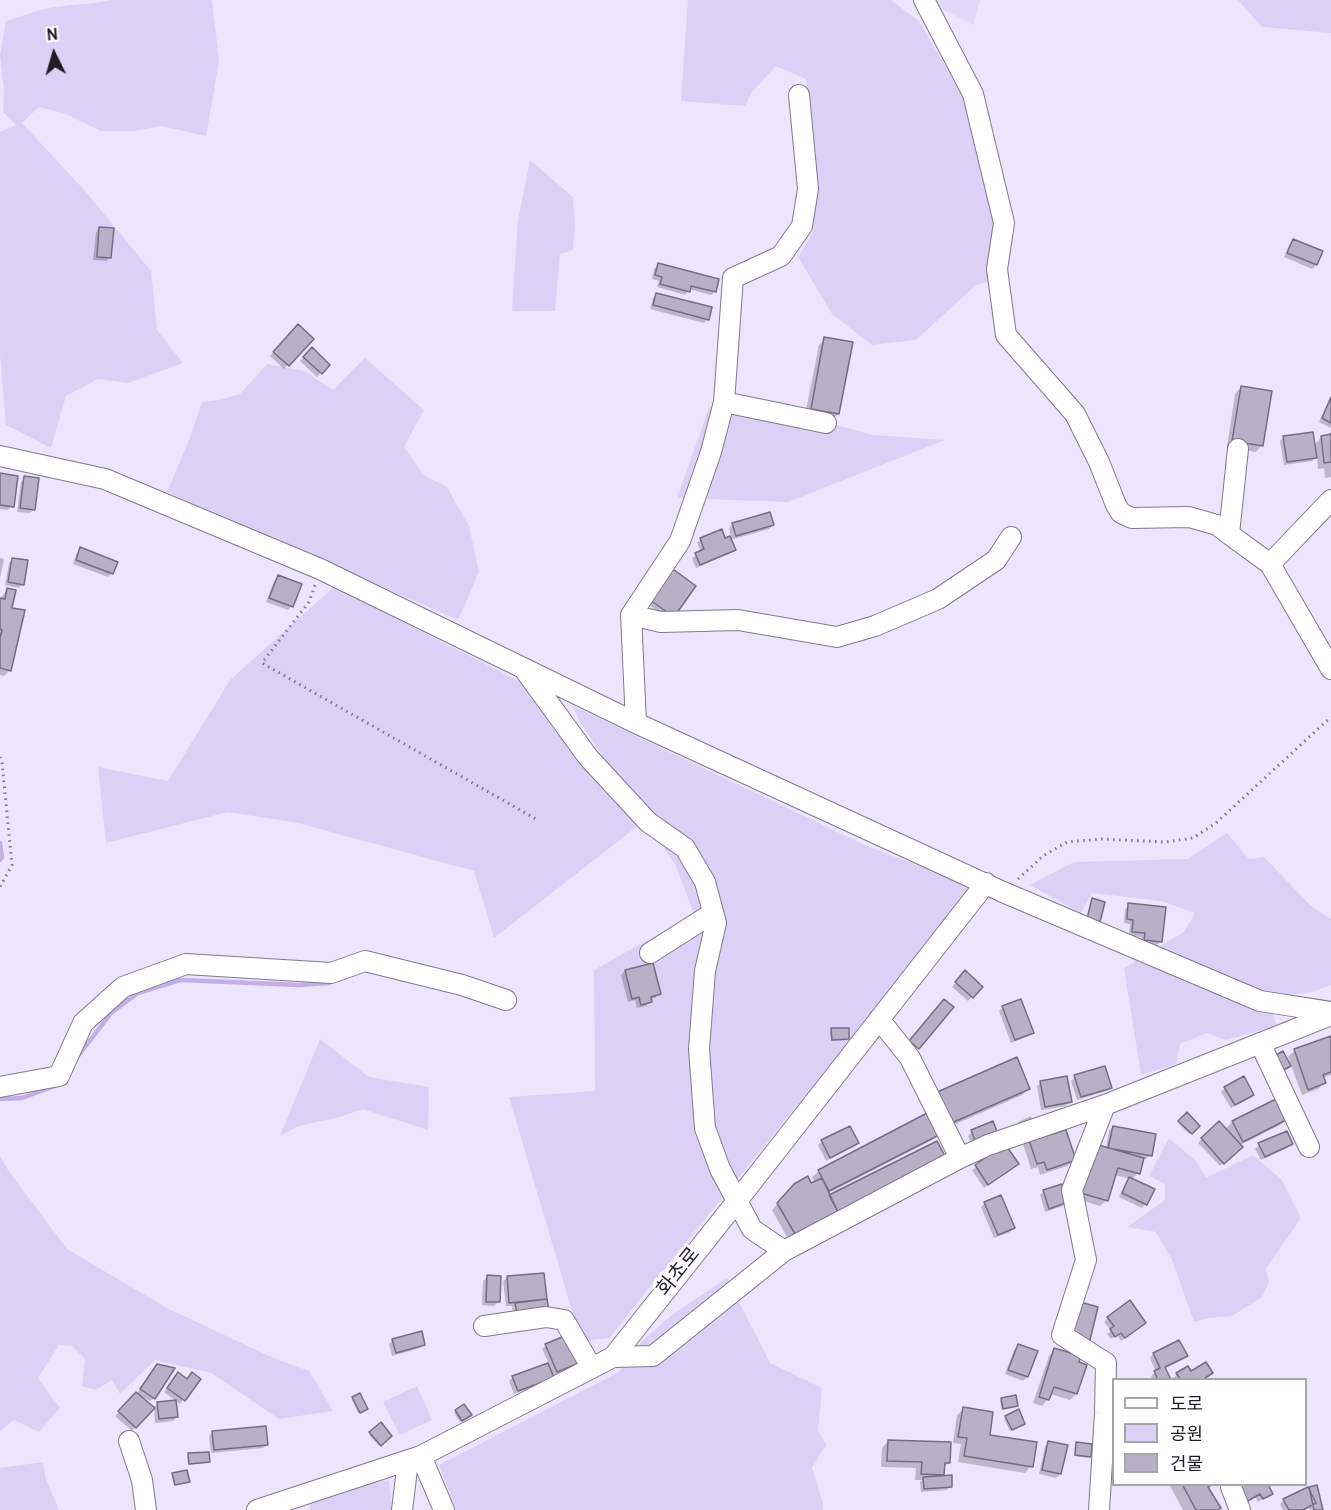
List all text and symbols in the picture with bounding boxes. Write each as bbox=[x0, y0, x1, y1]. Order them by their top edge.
north arrow bbox=[24, 24, 84, 84]
text: N bbox=[46, 26, 59, 47]
street label: 화초로 bbox=[653, 1244, 707, 1302]
legend bbox=[1112, 1378, 1307, 1486]
text: 도로 bbox=[1170, 1394, 1203, 1417]
text: 공원 bbox=[1170, 1424, 1203, 1447]
text: 건물 bbox=[1170, 1454, 1203, 1477]

